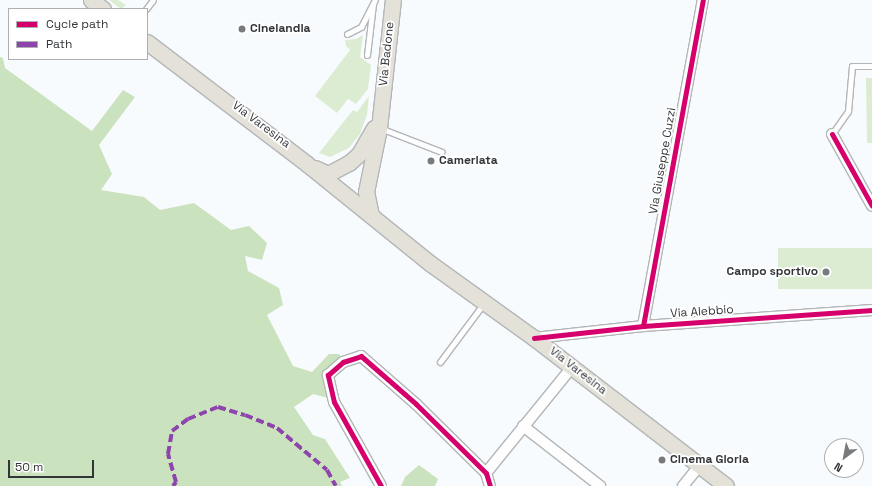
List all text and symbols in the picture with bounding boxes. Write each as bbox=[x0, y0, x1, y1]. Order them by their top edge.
legend bbox=[8, 8, 148, 60]
text: Cycle path bbox=[46, 16, 108, 32]
street label: Via Badone bbox=[376, 21, 398, 87]
place label: Cinelandia bbox=[250, 22, 311, 36]
marker: Cinelandia bbox=[237, 24, 247, 34]
text: Path bbox=[46, 36, 72, 52]
street label: Via Varesina bbox=[229, 98, 293, 152]
street label: Via Giuseppe Cuzzi bbox=[647, 107, 679, 215]
place label: Camerlata bbox=[439, 154, 498, 168]
marker: Camerlata bbox=[426, 156, 436, 166]
place label: Campo sportivo bbox=[727, 265, 818, 279]
marker: Campo sportivo bbox=[821, 267, 831, 277]
street label: Via Alebbio bbox=[670, 303, 734, 321]
street label: Via Varesina bbox=[546, 344, 610, 398]
north arrow bbox=[824, 438, 864, 478]
scale bar bbox=[10, 452, 96, 478]
place label: Cinema Gloria bbox=[670, 453, 749, 467]
marker: Cinema Gloria bbox=[657, 455, 667, 465]
text: 50 m bbox=[15, 459, 43, 475]
text: N bbox=[831, 459, 845, 475]

